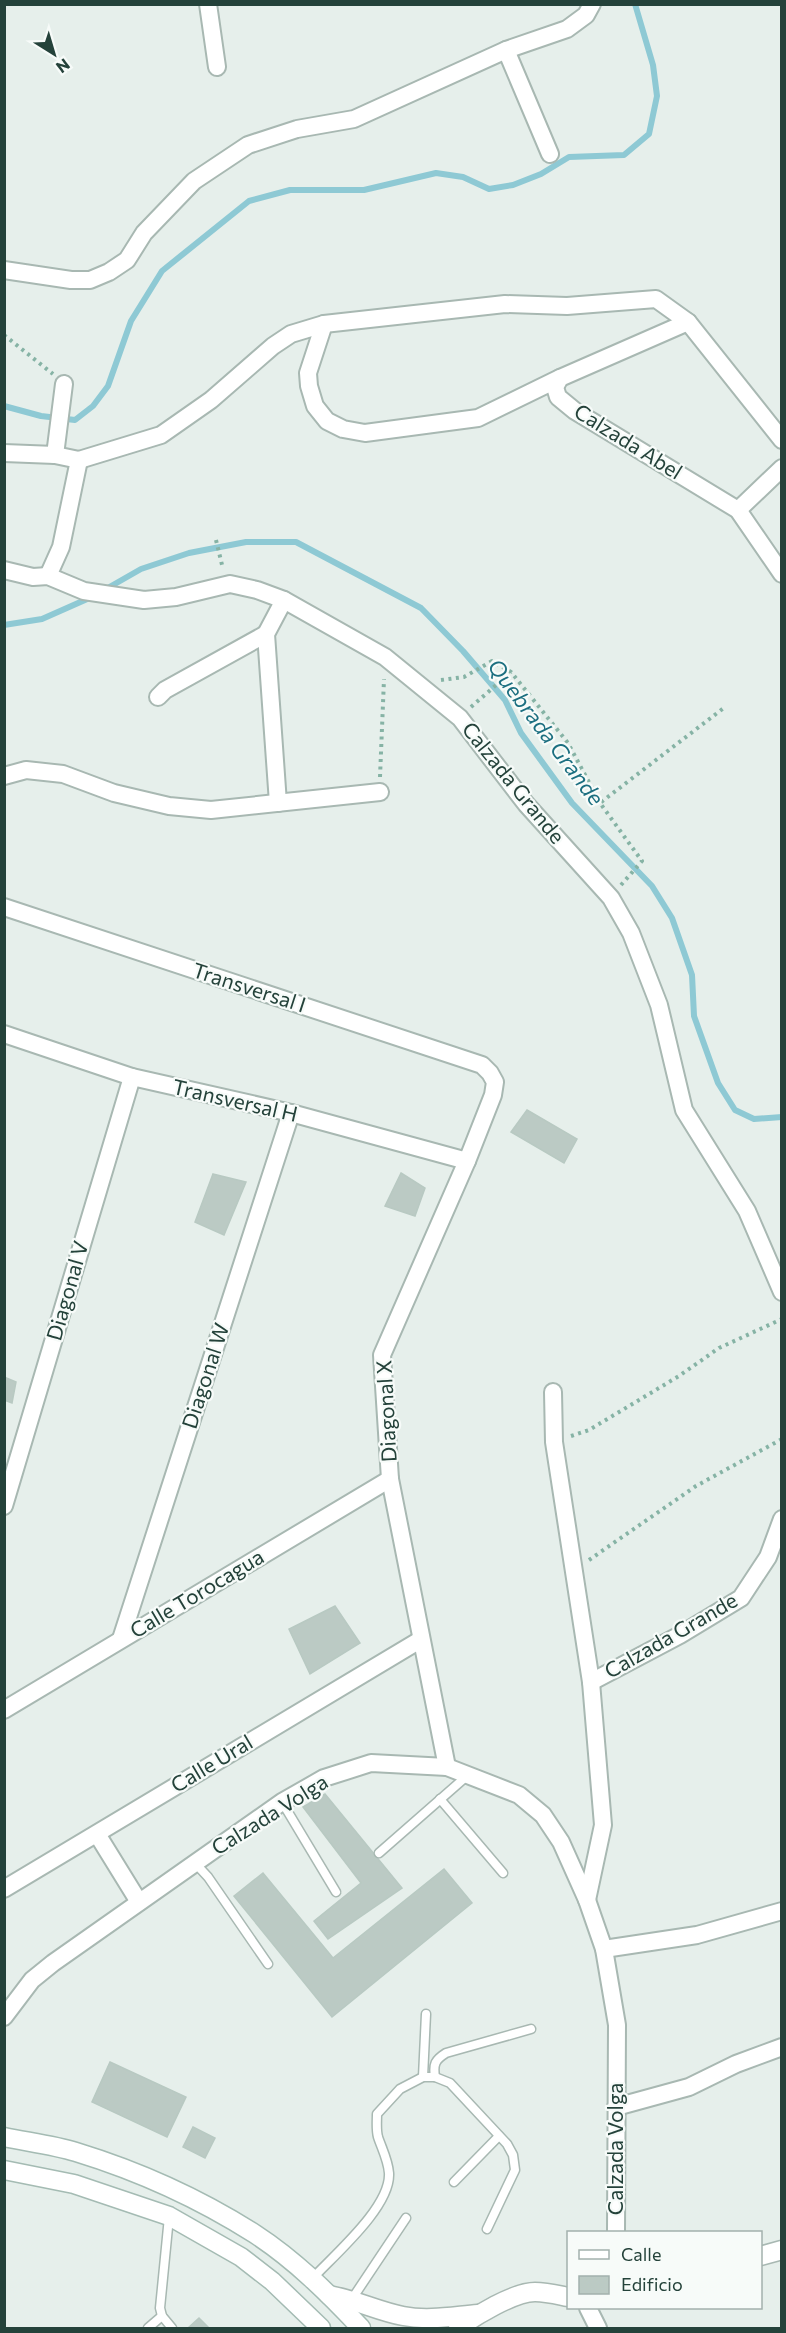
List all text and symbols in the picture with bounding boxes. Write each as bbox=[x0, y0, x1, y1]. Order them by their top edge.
north arrow bbox=[24, 24, 84, 84]
text: N bbox=[53, 55, 74, 78]
street label: Calzada Abel bbox=[570, 398, 687, 484]
water label: Quebrada Grande bbox=[483, 653, 611, 811]
street label: Calzada Grande bbox=[458, 716, 571, 848]
street label: Transversal I bbox=[190, 957, 309, 1017]
street label: Transversal H bbox=[170, 1073, 300, 1126]
street label: Diagonal V bbox=[40, 1238, 93, 1343]
street label: Diagonal W bbox=[176, 1320, 233, 1431]
street label: Diagonal X bbox=[370, 1359, 401, 1463]
street label: Calle Torocagua bbox=[125, 1543, 268, 1642]
street label: Calzada Grande bbox=[599, 1587, 741, 1683]
street label: Calle Ural bbox=[166, 1729, 257, 1797]
street label: Calzada Volga bbox=[206, 1768, 332, 1859]
street label: Calzada Volga bbox=[602, 2083, 627, 2215]
legend bbox=[567, 2231, 762, 2309]
text: Calle bbox=[621, 2243, 661, 2265]
text: Edificio bbox=[621, 2273, 683, 2295]

